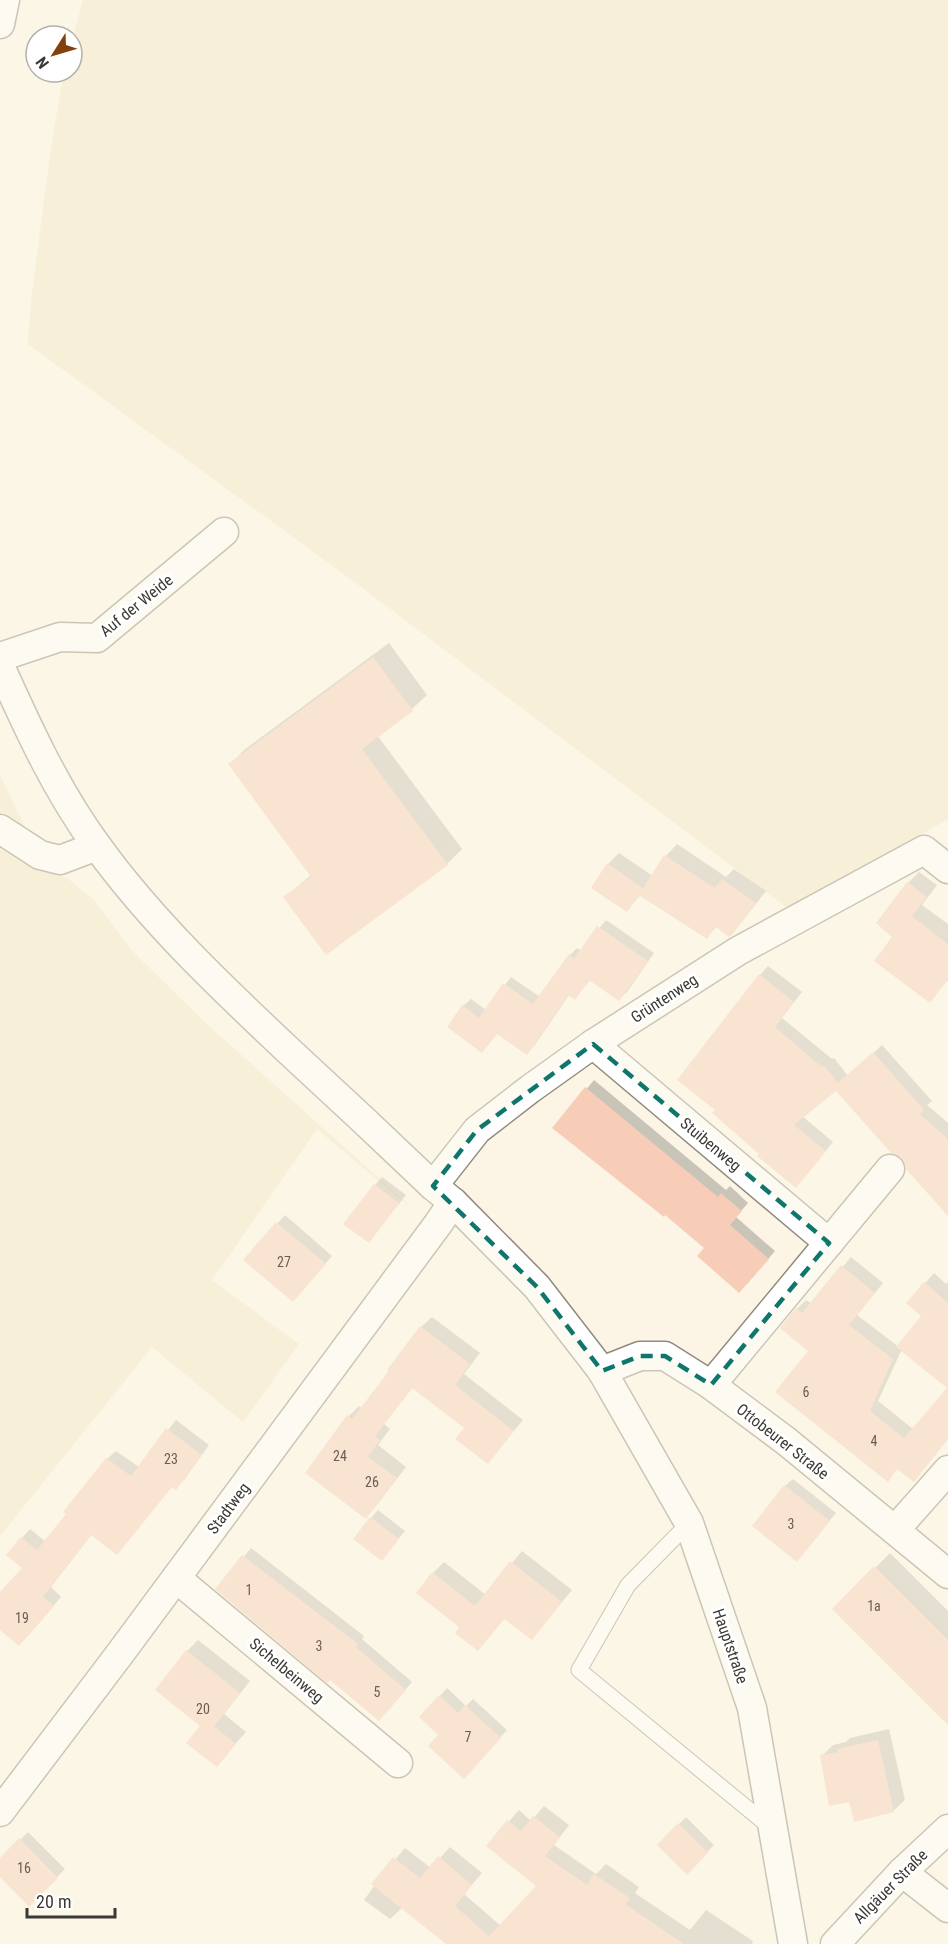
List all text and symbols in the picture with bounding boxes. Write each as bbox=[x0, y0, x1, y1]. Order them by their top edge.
north arrow bbox=[24, 24, 84, 84]
text: N bbox=[32, 53, 53, 72]
street label: Auf der Weide bbox=[96, 570, 177, 641]
street label: Grüntenweg bbox=[627, 970, 701, 1027]
street label: Stuibenweg bbox=[676, 1114, 745, 1175]
house number: 27 bbox=[277, 1254, 291, 1270]
house number: 6 bbox=[803, 1384, 810, 1400]
street label: Ottobeurer Straße bbox=[733, 1399, 833, 1483]
house number: 4 bbox=[871, 1433, 878, 1449]
house number: 24 bbox=[333, 1448, 347, 1464]
house number: 23 bbox=[164, 1451, 178, 1467]
house number: 26 bbox=[365, 1474, 379, 1490]
street label: Stadtweg bbox=[203, 1479, 254, 1538]
house number: 3 bbox=[788, 1516, 794, 1532]
house number: 1 bbox=[246, 1582, 252, 1598]
house number: 1a bbox=[867, 1598, 881, 1614]
street label: Hauptstraße bbox=[709, 1606, 752, 1686]
house number: 19 bbox=[15, 1610, 29, 1626]
street label: Sichelbeinweg bbox=[246, 1634, 328, 1707]
house number: 3 bbox=[316, 1638, 322, 1654]
house number: 5 bbox=[374, 1684, 381, 1700]
house number: 20 bbox=[196, 1701, 210, 1717]
house number: 7 bbox=[465, 1729, 472, 1745]
street label: Allgäuer Straße bbox=[849, 1845, 931, 1927]
house number: 16 bbox=[17, 1860, 31, 1876]
scale bar bbox=[27, 1881, 116, 1919]
text: 20 m bbox=[36, 1891, 71, 1912]

